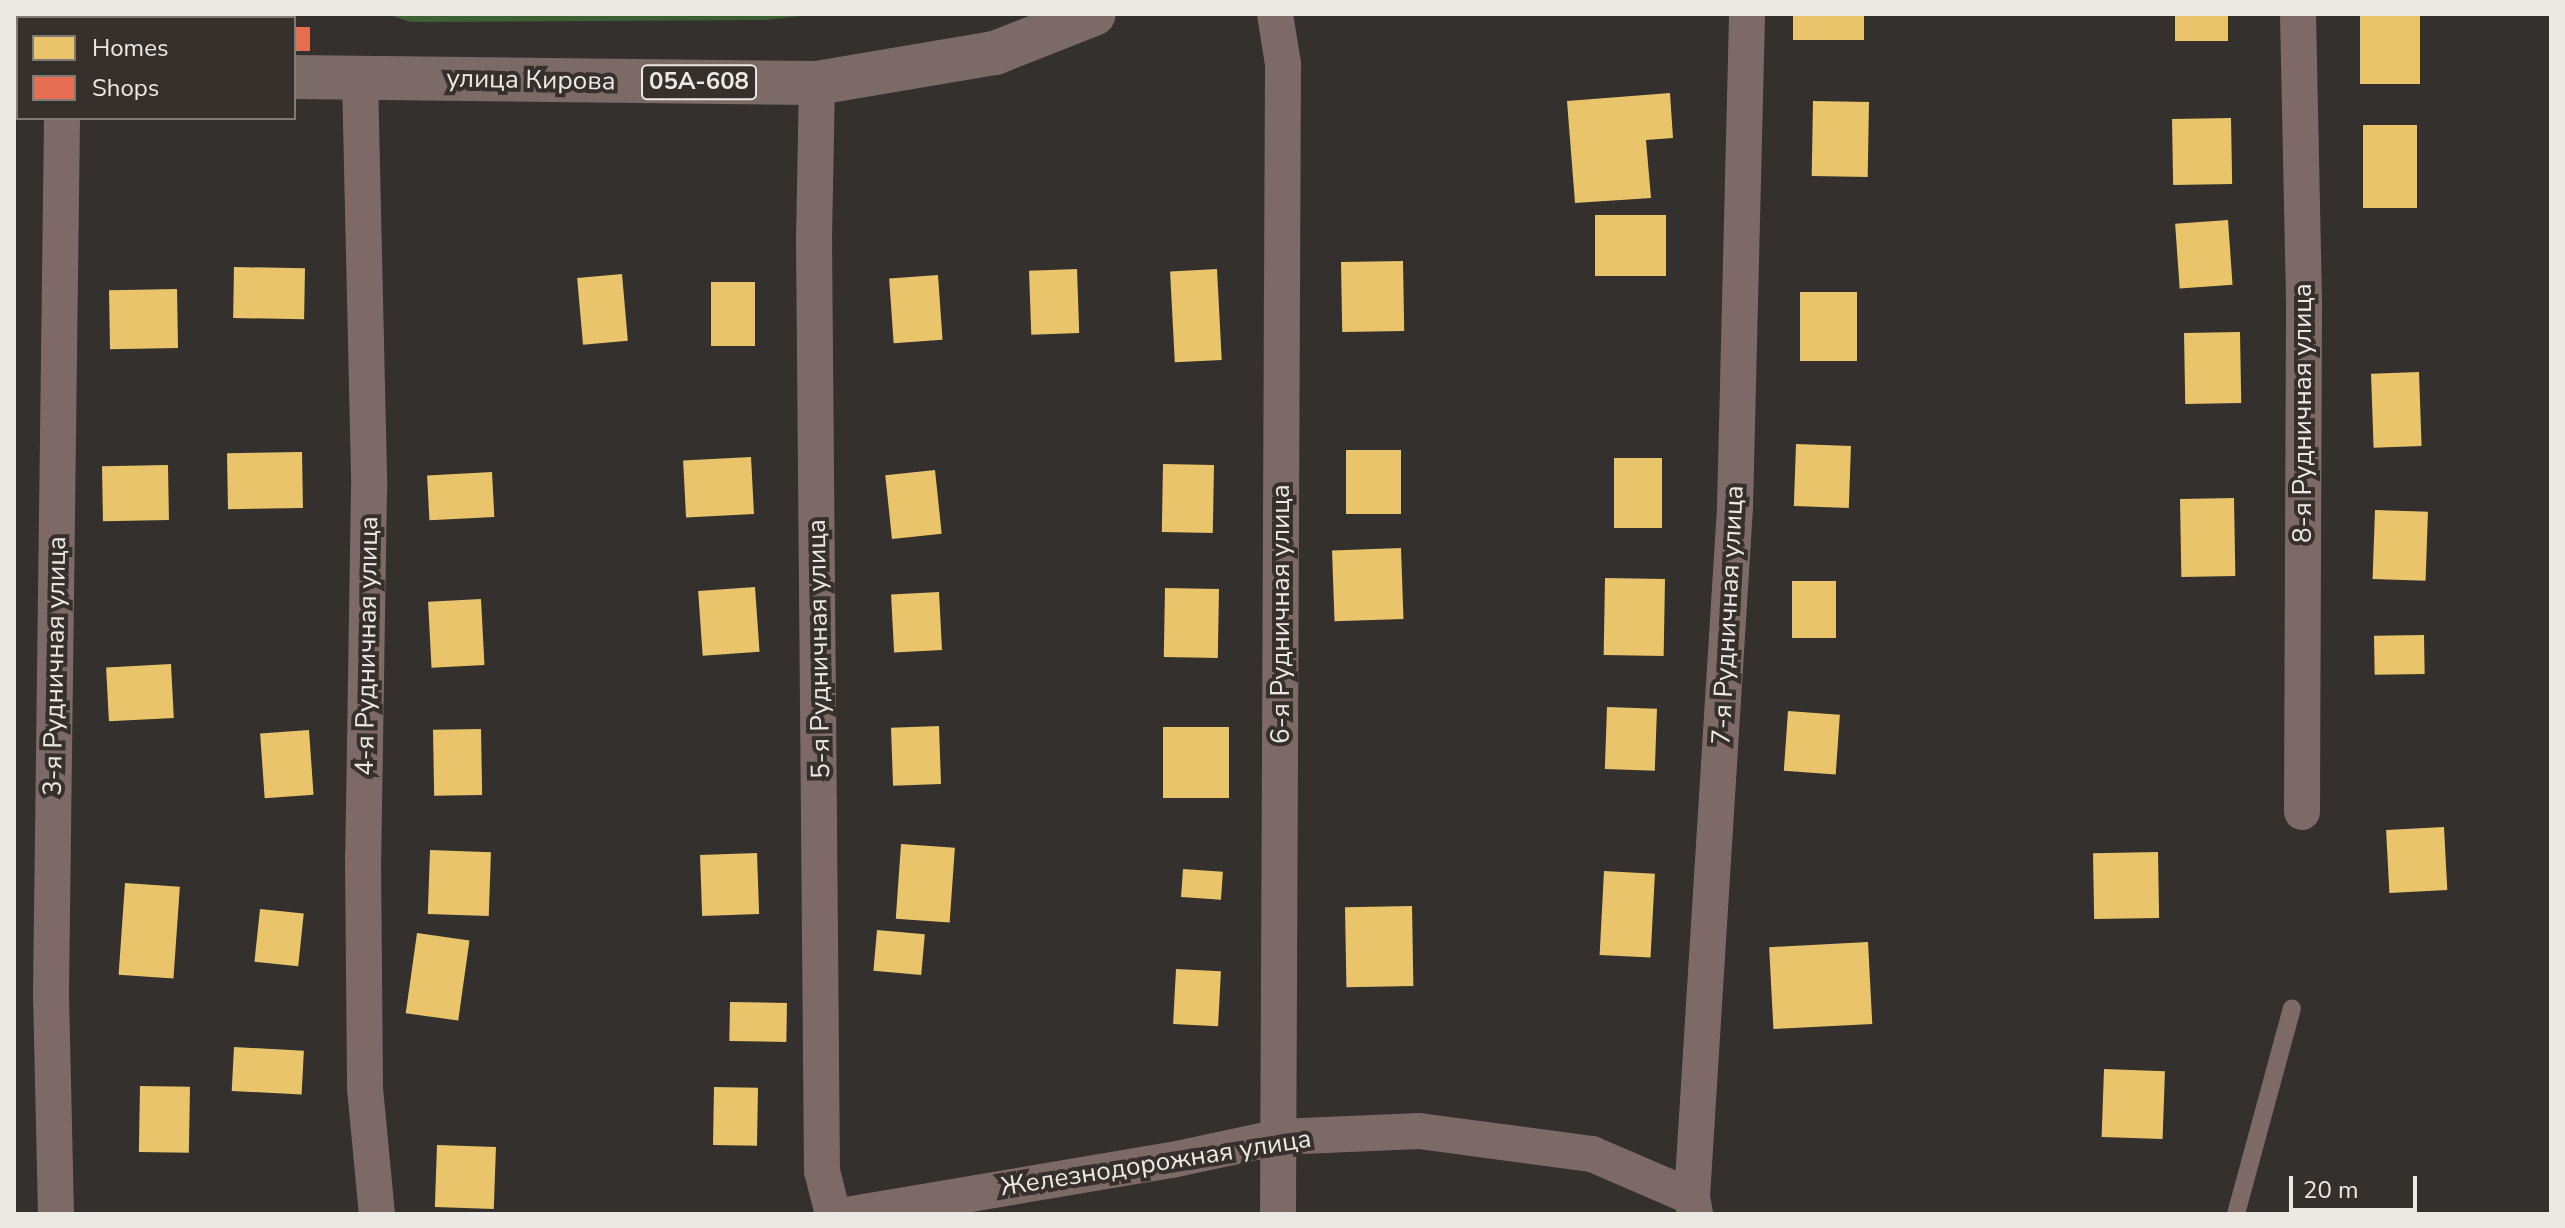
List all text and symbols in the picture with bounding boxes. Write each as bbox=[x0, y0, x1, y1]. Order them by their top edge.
legend bbox=[16, 16, 296, 120]
text: Homes bbox=[92, 32, 168, 64]
road number: 05А-608 bbox=[641, 62, 757, 102]
street label: улица Кирова bbox=[446, 63, 616, 97]
text: Shops bbox=[92, 72, 159, 104]
street label: 8-я Рудничная улица bbox=[2287, 283, 2319, 543]
street label: 6-я Рудничная улица bbox=[1265, 484, 1297, 744]
street label: 7-я Рудничная улица bbox=[1706, 484, 1750, 746]
street label: 4-я Рудничная улица bbox=[349, 516, 385, 776]
street label: 5-я Рудничная улица bbox=[801, 519, 837, 779]
street label: 3-я Рудничная улица bbox=[37, 536, 73, 796]
street label: Железнодорожная улица bbox=[998, 1123, 1314, 1203]
scale bar bbox=[2293, 1160, 2421, 1210]
text: 20 m bbox=[2303, 1174, 2359, 1206]

